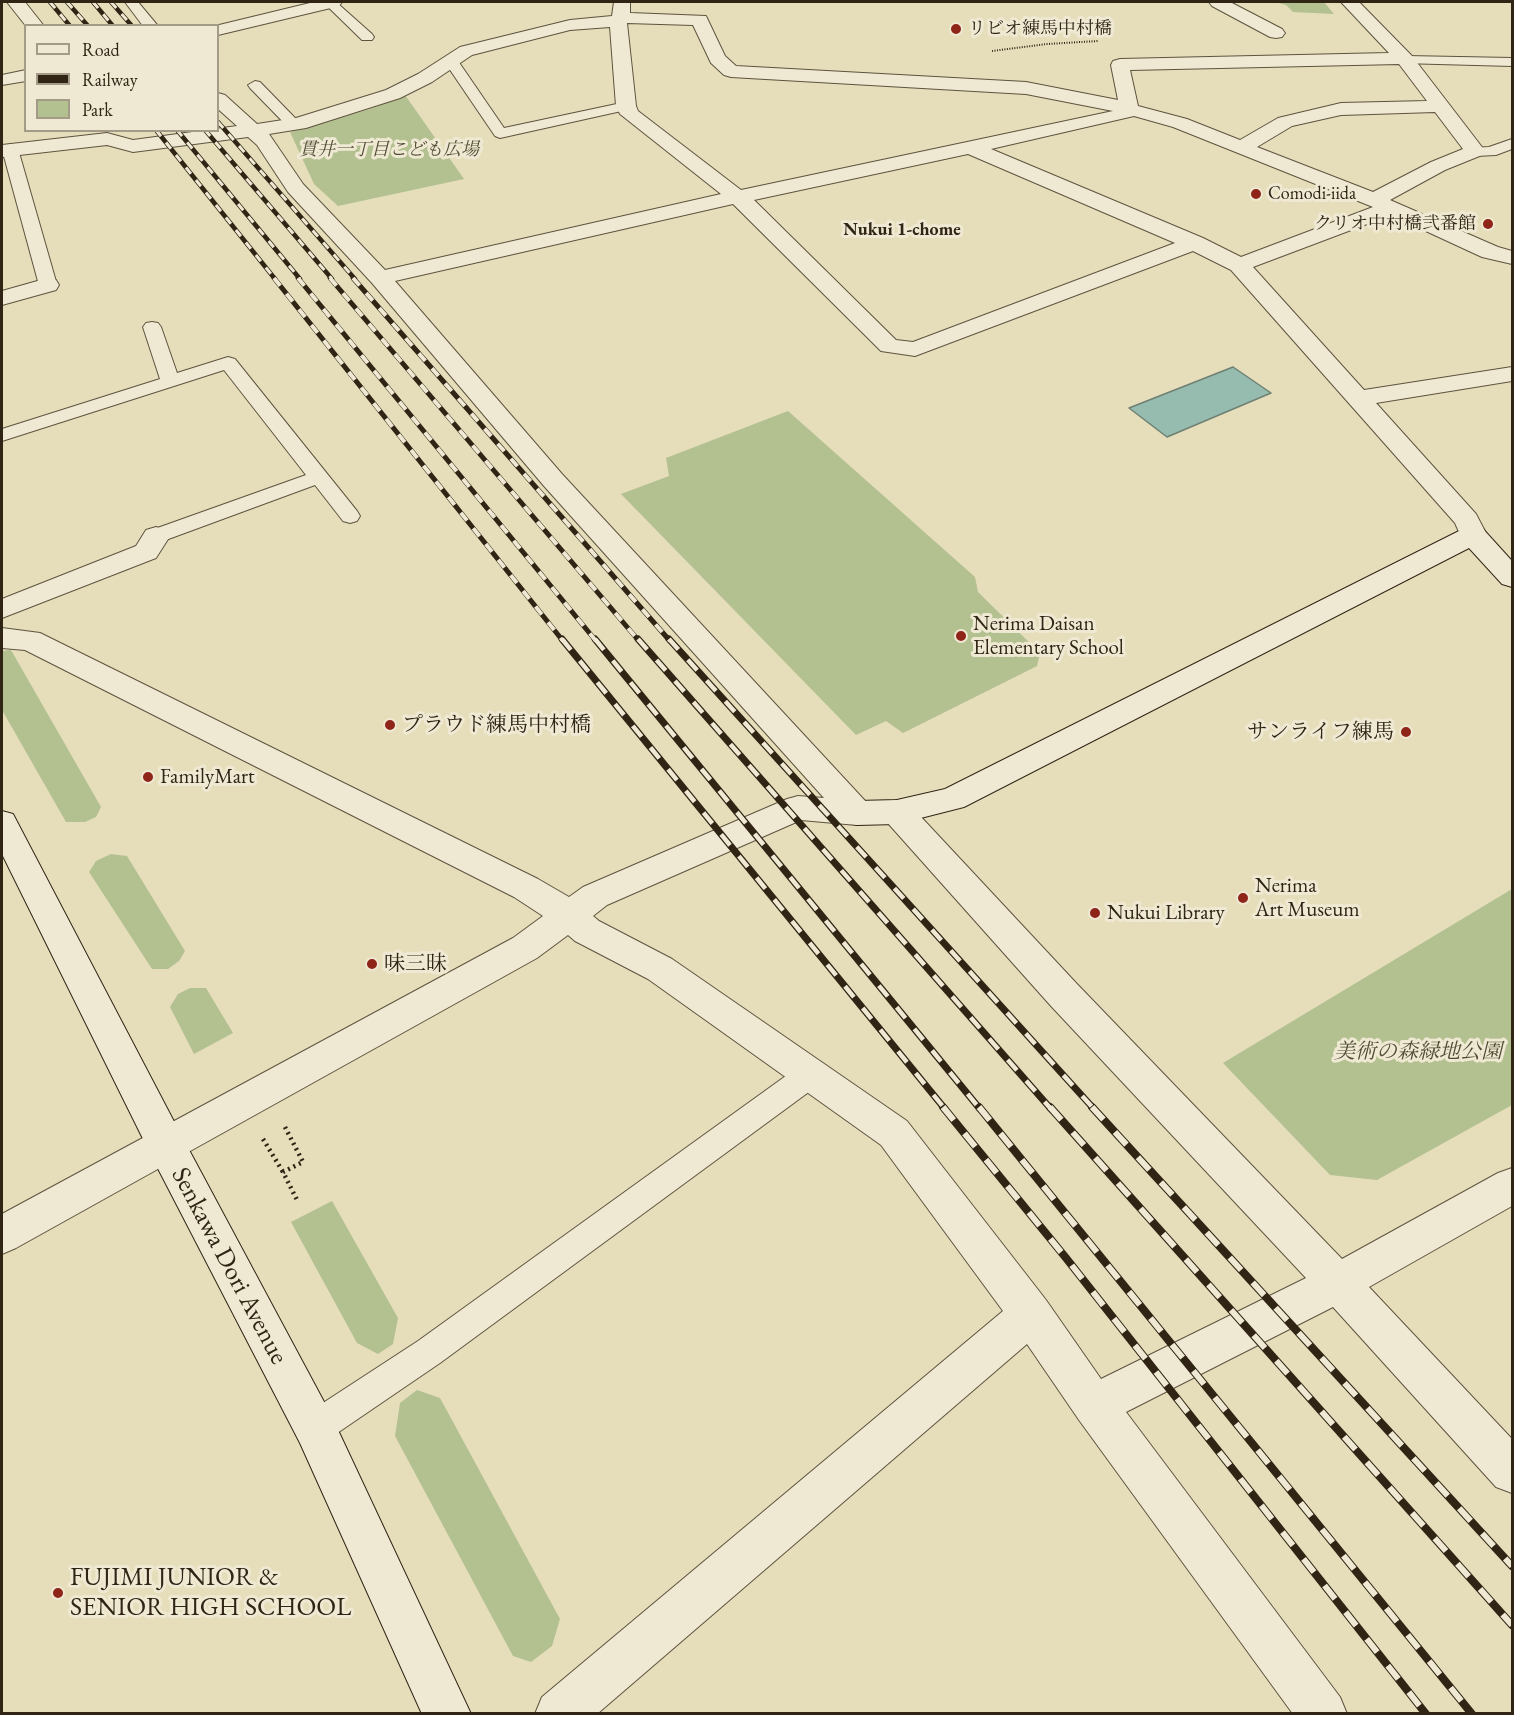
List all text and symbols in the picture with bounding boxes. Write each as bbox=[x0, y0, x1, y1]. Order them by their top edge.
place label: リビオ練馬中村橋 bbox=[968, 18, 1112, 40]
marker: リビオ練馬中村橋 bbox=[949, 22, 963, 36]
legend bbox=[24, 24, 219, 132]
text: Road bbox=[82, 38, 120, 61]
text: Railway bbox=[82, 68, 138, 91]
text: Park bbox=[82, 98, 113, 121]
park label: 貫井一丁目こども広場 bbox=[299, 139, 479, 161]
place label: Comodi-iida bbox=[1268, 183, 1356, 205]
marker: Comodi-iida bbox=[1249, 187, 1263, 201]
place label: クリオ中村橋弐番館 bbox=[1314, 213, 1476, 235]
marker: クリオ中村橋弐番館 bbox=[1481, 217, 1495, 231]
district label: Nukui 1-chome bbox=[843, 219, 961, 241]
place label: Nerima Daisan Elementary School bbox=[973, 611, 1124, 661]
marker: Nerima Daisan Elementary School bbox=[954, 629, 968, 643]
place label: プラウド練馬中村橋 bbox=[402, 712, 591, 738]
marker: プラウド練馬中村橋 bbox=[383, 718, 397, 732]
place label: サンライフ練馬 bbox=[1247, 719, 1394, 745]
marker: サンライフ練馬 bbox=[1399, 725, 1413, 739]
place label: FamilyMart bbox=[160, 764, 255, 790]
marker: FamilyMart bbox=[141, 770, 155, 784]
place label: Nerima Art Museum bbox=[1255, 873, 1360, 923]
marker: Nerima Art Museum bbox=[1236, 891, 1250, 905]
place label: Nukui Library bbox=[1107, 900, 1225, 926]
marker: Nukui Library bbox=[1088, 906, 1102, 920]
place label: 味三昧 bbox=[384, 951, 447, 977]
marker: 味三昧 bbox=[365, 957, 379, 971]
park label: 美術の森緑地公園 bbox=[1334, 1039, 1502, 1065]
street label: Senkawa Dori Avenue bbox=[164, 1162, 294, 1370]
place label: FUJIMI JUNIOR & SENIOR HIGH SCHOOL bbox=[70, 1562, 351, 1624]
marker: FUJIMI JUNIOR & SENIOR HIGH SCHOOL bbox=[51, 1586, 65, 1600]

